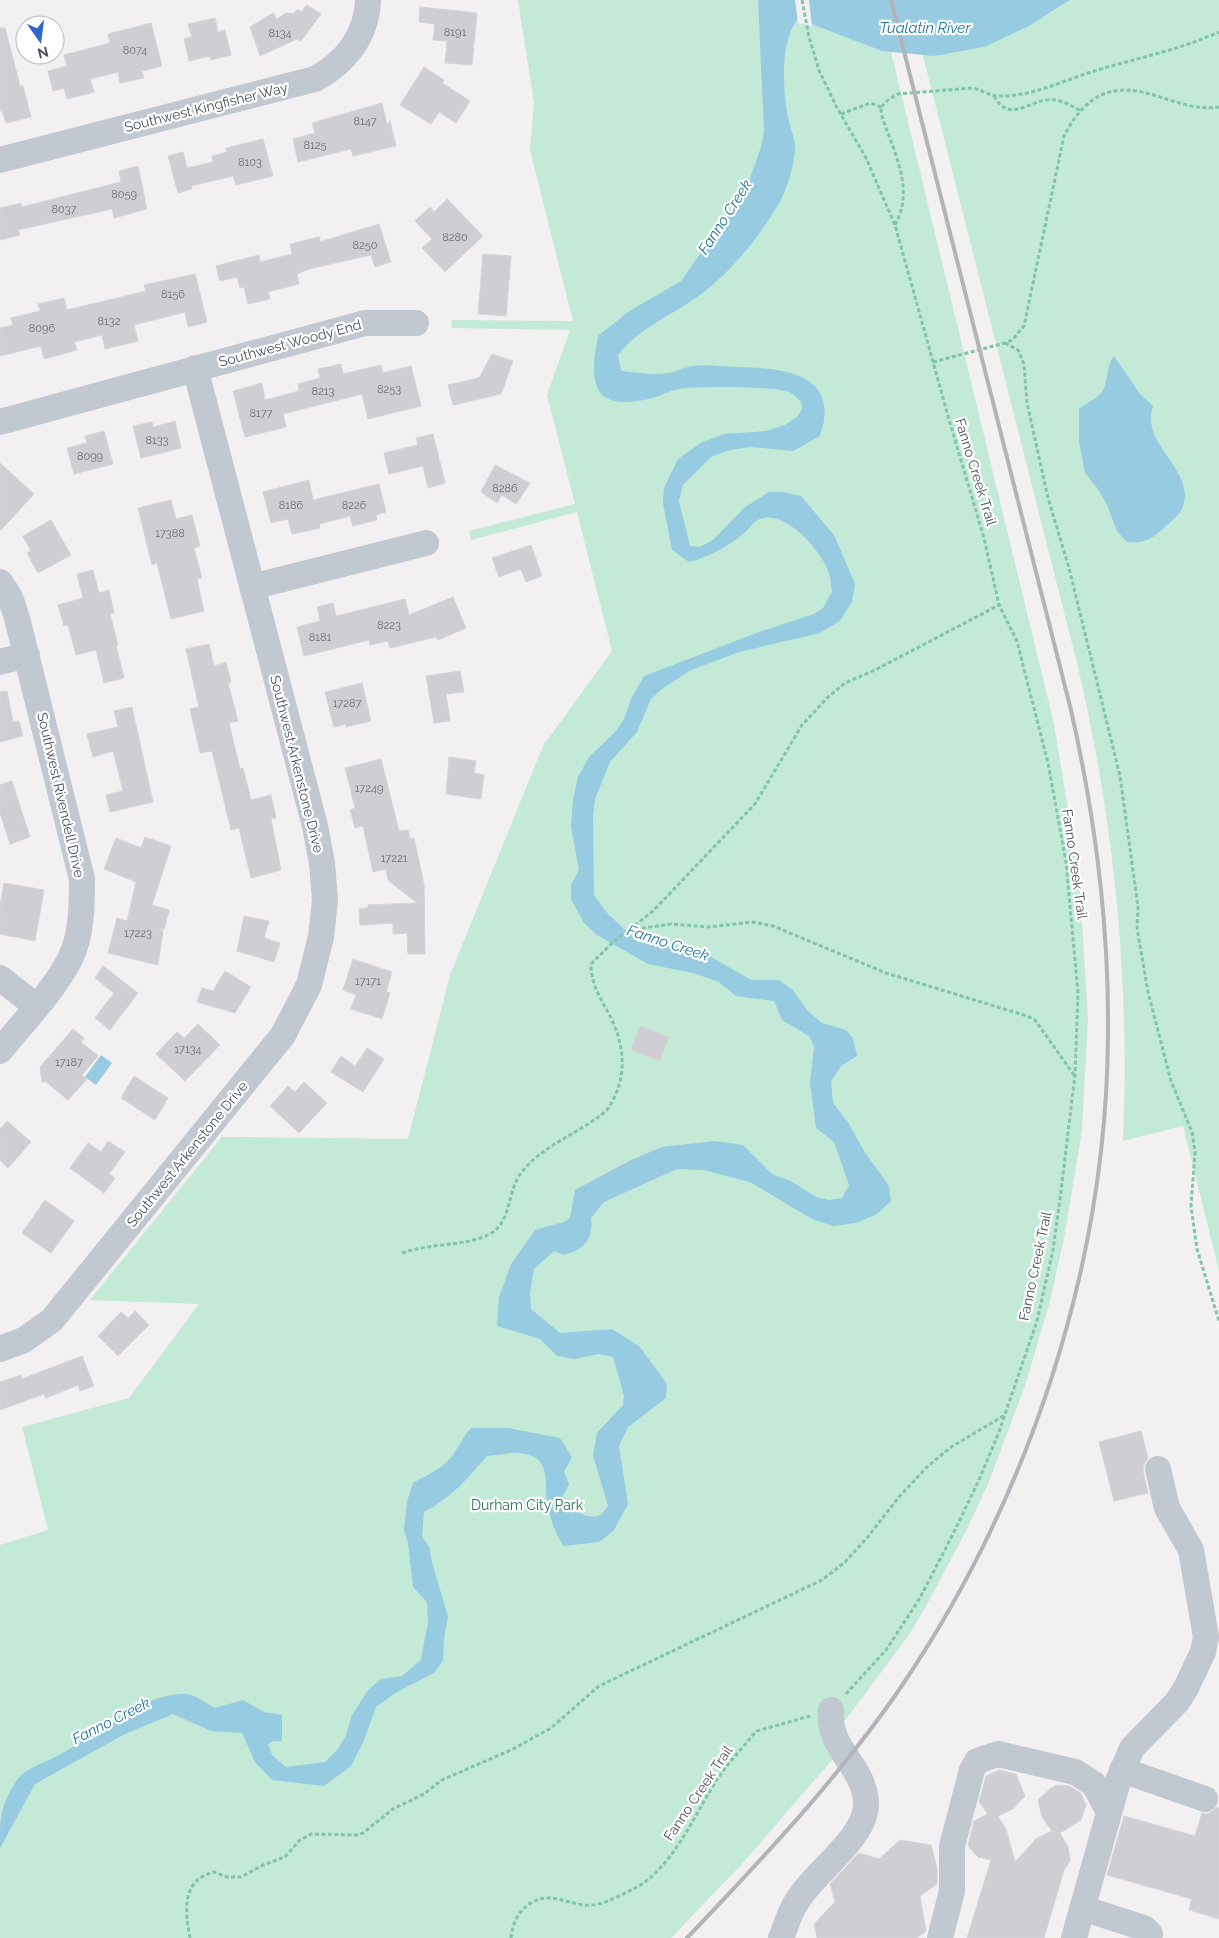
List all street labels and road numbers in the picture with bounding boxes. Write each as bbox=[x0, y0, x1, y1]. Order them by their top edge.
street label: Southwest Kingfisher Way bbox=[123, 79, 290, 135]
street label: Southwest Woody End bbox=[217, 316, 363, 370]
street label: Fanno Creek Trail bbox=[952, 417, 1000, 528]
street label: Southwest Arkenstone Drive bbox=[267, 673, 327, 855]
street label: Southwest Rivendell Drive bbox=[34, 711, 88, 879]
street label: Fanno Creek Trail bbox=[1059, 808, 1091, 920]
street label: Southwest Arkenstone Drive bbox=[123, 1078, 251, 1230]
street label: Fanno Creek Trail bbox=[1016, 1210, 1054, 1322]
street label: Fanno Creek Trail bbox=[660, 1742, 736, 1844]

